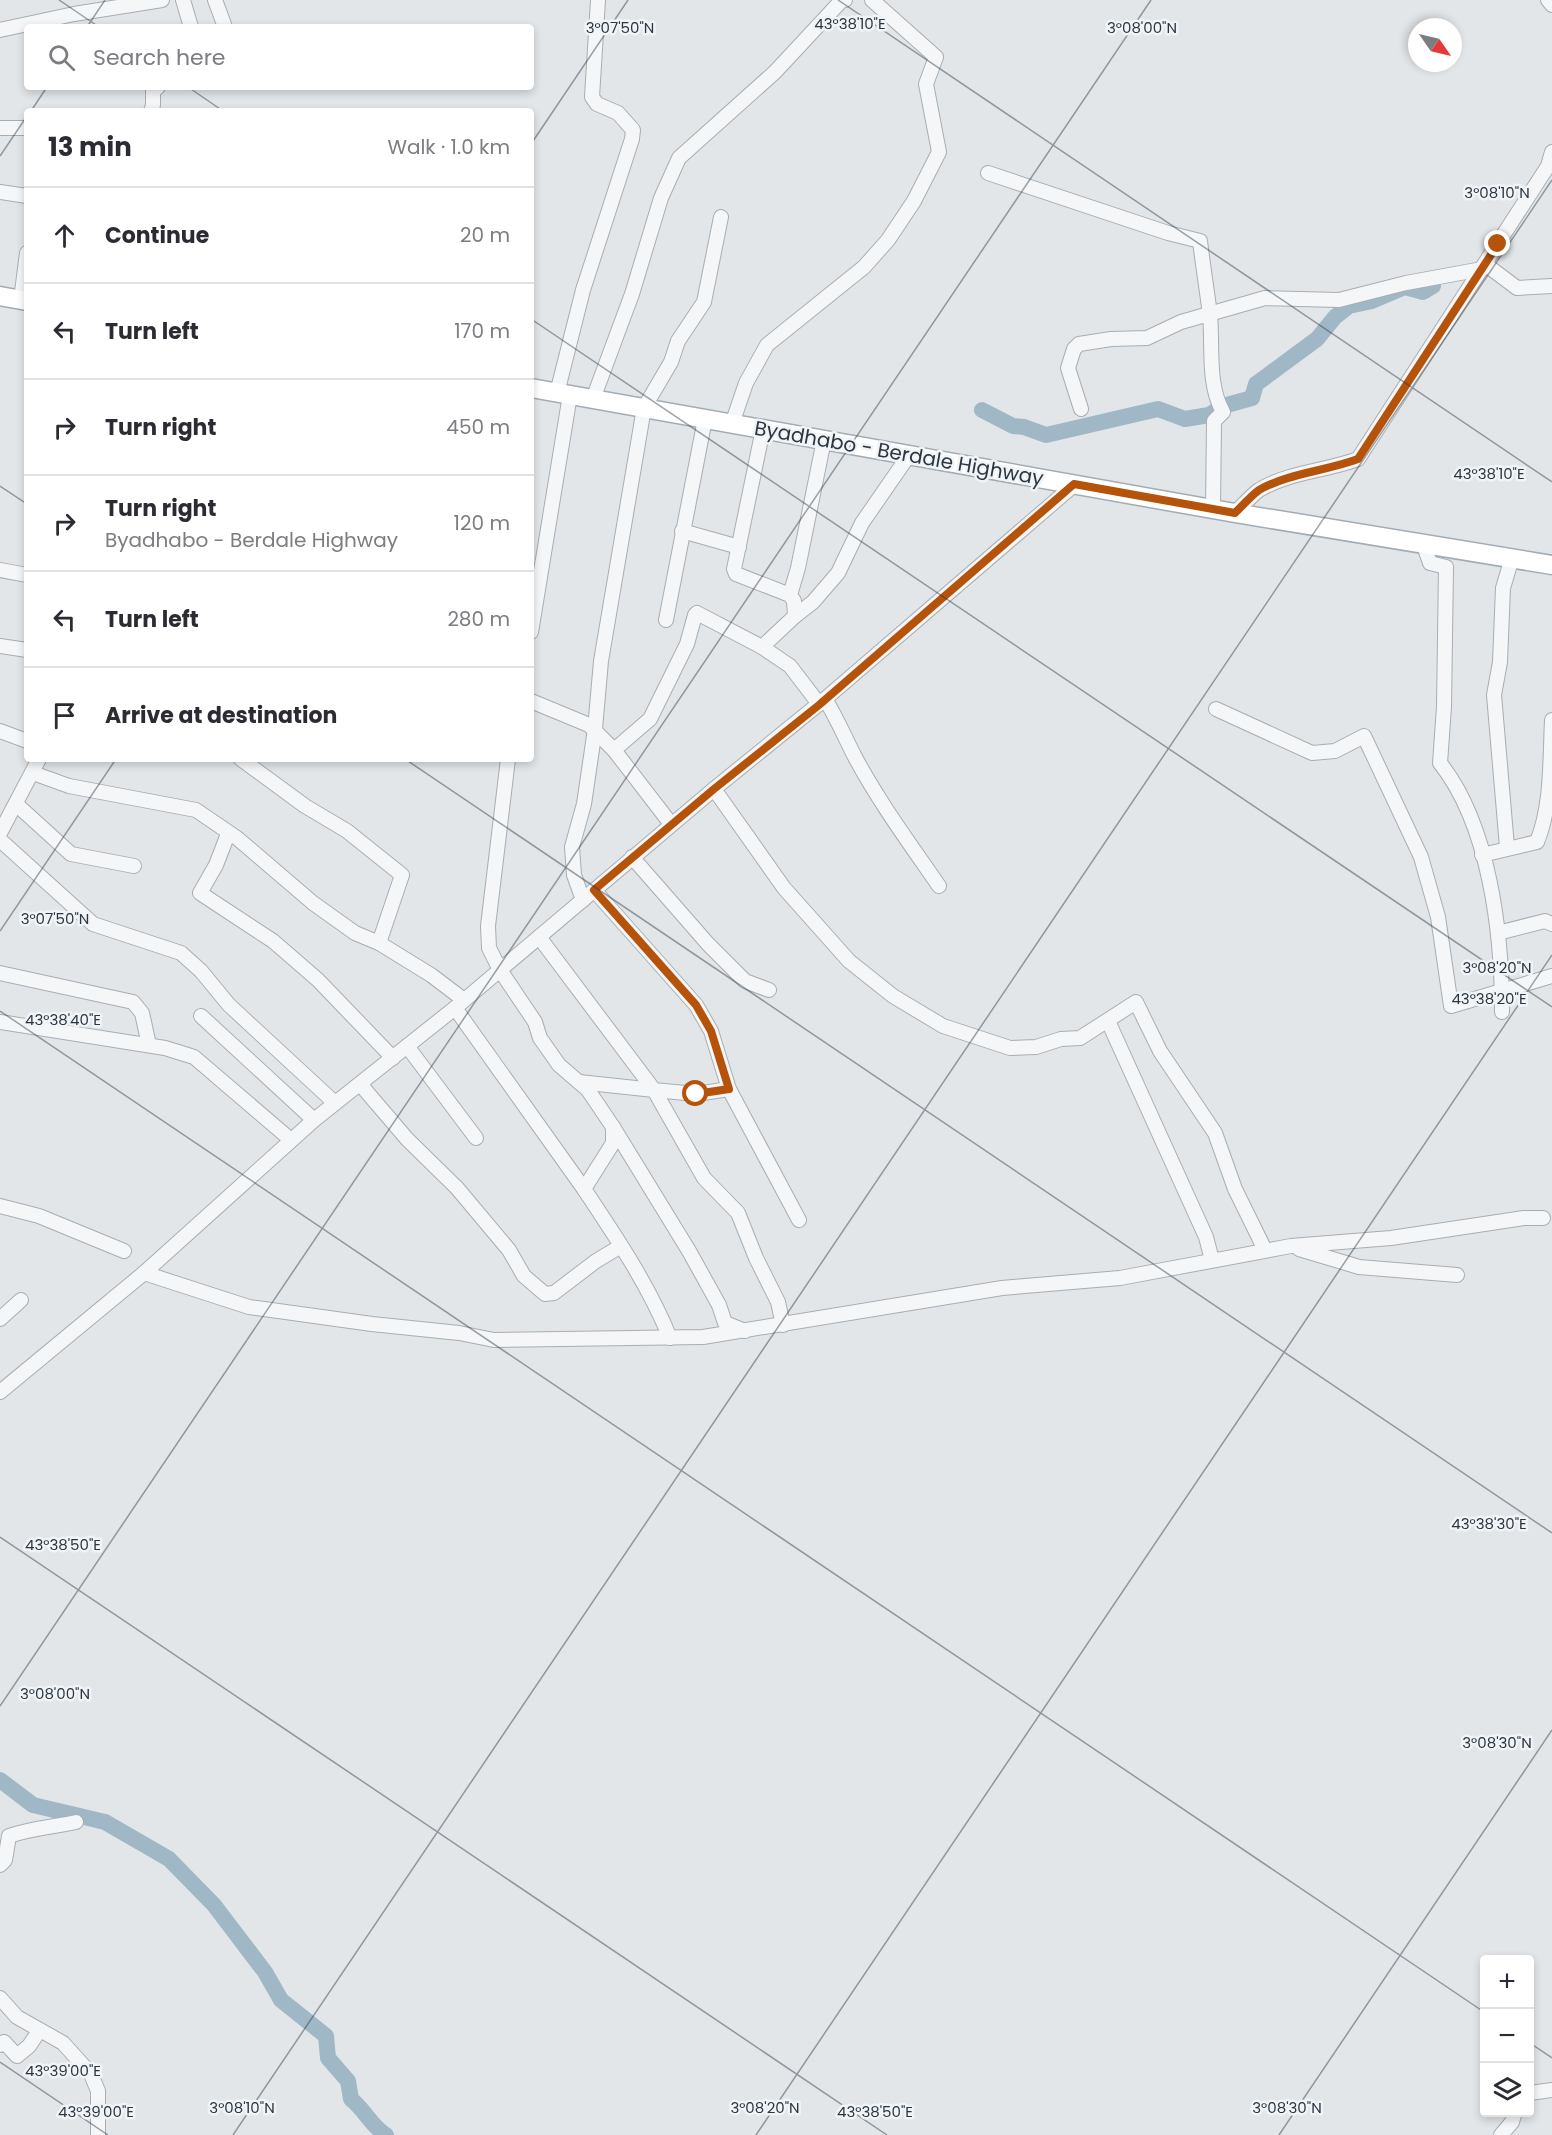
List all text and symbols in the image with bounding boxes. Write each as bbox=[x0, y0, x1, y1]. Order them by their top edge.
text: 43°38'10"E bbox=[814, 13, 886, 34]
text: 3°07'50"N bbox=[586, 17, 654, 38]
text: 3°08'00"N bbox=[1107, 17, 1177, 38]
north arrow bbox=[1408, 18, 1462, 72]
search box bbox=[24, 24, 534, 90]
icon: search bbox=[45, 41, 78, 74]
text: Search here bbox=[93, 42, 226, 73]
text: 13 min bbox=[48, 129, 132, 165]
text: Walk · 1.0 km bbox=[387, 133, 510, 161]
text: 3°08'10"N bbox=[1464, 182, 1530, 203]
icon: ahead bbox=[48, 219, 81, 252]
text: Continue bbox=[105, 220, 209, 251]
text: 20 m bbox=[460, 221, 510, 249]
route end bbox=[1484, 230, 1510, 256]
icon: left bbox=[48, 315, 81, 348]
text: Turn left bbox=[105, 316, 199, 347]
text: 170 m bbox=[454, 317, 510, 345]
icon: right bbox=[48, 411, 81, 444]
text: Turn right bbox=[105, 412, 216, 443]
text: 450 m bbox=[446, 413, 510, 441]
street label: Byadhabo - Berdale Highway bbox=[752, 414, 1046, 492]
text: 43°38'10"E bbox=[1453, 463, 1525, 484]
text: Turn right bbox=[105, 493, 216, 524]
icon: right bbox=[48, 507, 81, 540]
text: 120 m bbox=[454, 509, 510, 537]
text: Byadhabo - Berdale Highway bbox=[105, 526, 398, 554]
icon: left bbox=[48, 603, 81, 636]
text: Turn left bbox=[105, 604, 199, 635]
text: 280 m bbox=[447, 605, 510, 633]
icon: arrive bbox=[48, 699, 81, 732]
text: Arrive at destination bbox=[105, 700, 337, 731]
text: 3°07'50"N bbox=[21, 908, 89, 929]
text: 3°08'20"N bbox=[1462, 957, 1532, 978]
text: 43°38'20"E bbox=[1451, 988, 1527, 1009]
text: 43°38'40"E bbox=[25, 1009, 101, 1030]
route start bbox=[682, 1080, 708, 1106]
text: 43°38'30"E bbox=[1451, 1513, 1527, 1534]
text: 43°38'50"E bbox=[25, 1534, 101, 1555]
text: 3°08'00"N bbox=[20, 1683, 90, 1704]
text: 3°08'30"N bbox=[1462, 1732, 1532, 1753]
map controls bbox=[1480, 1955, 1534, 2117]
button: + bbox=[1480, 1955, 1534, 2009]
button: − bbox=[1480, 2009, 1534, 2063]
text: 43°39'00"E bbox=[25, 2060, 101, 2081]
button: layers bbox=[1480, 2063, 1534, 2117]
text: 3°08'10"N bbox=[209, 2097, 275, 2118]
text: 3°08'20"N bbox=[730, 2097, 800, 2118]
text: 3°08'30"N bbox=[1252, 2097, 1322, 2118]
text: 43°39'00"E bbox=[58, 2101, 134, 2122]
text: 43°38'50"E bbox=[837, 2101, 913, 2122]

